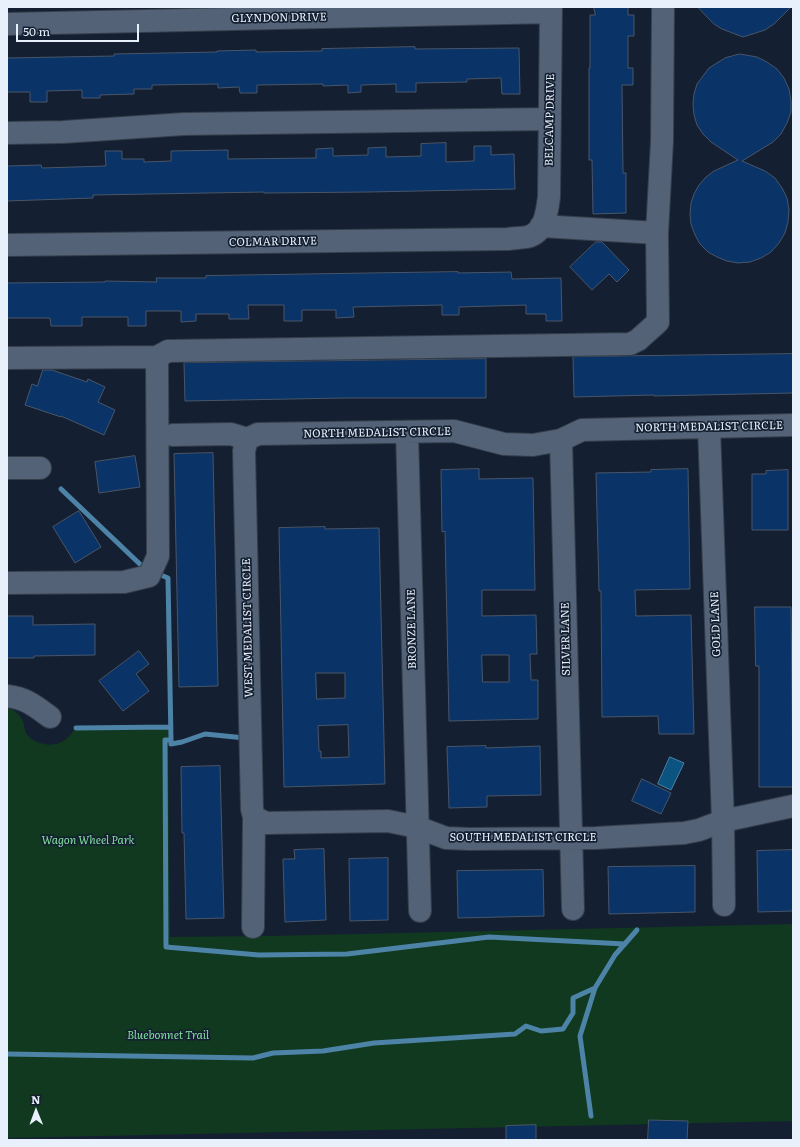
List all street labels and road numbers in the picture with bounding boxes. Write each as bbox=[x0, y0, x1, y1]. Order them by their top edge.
street label: GLYNDON DRIVE bbox=[231, 11, 327, 25]
street label: BELCAMP DRIVE bbox=[543, 74, 557, 166]
street label: COLMAR DRIVE bbox=[229, 235, 317, 249]
street label: NORTH MEDALIST CIRCLE bbox=[635, 419, 783, 435]
street label: NORTH MEDALIST CIRCLE bbox=[303, 425, 451, 441]
street label: WEST MEDALIST CIRCLE bbox=[240, 558, 256, 698]
street label: BRONZE LANE bbox=[405, 589, 419, 669]
street label: GOLD LANE bbox=[708, 591, 724, 657]
street label: SILVER LANE bbox=[559, 602, 573, 676]
street label: SOUTH MEDALIST CIRCLE bbox=[449, 831, 597, 845]

